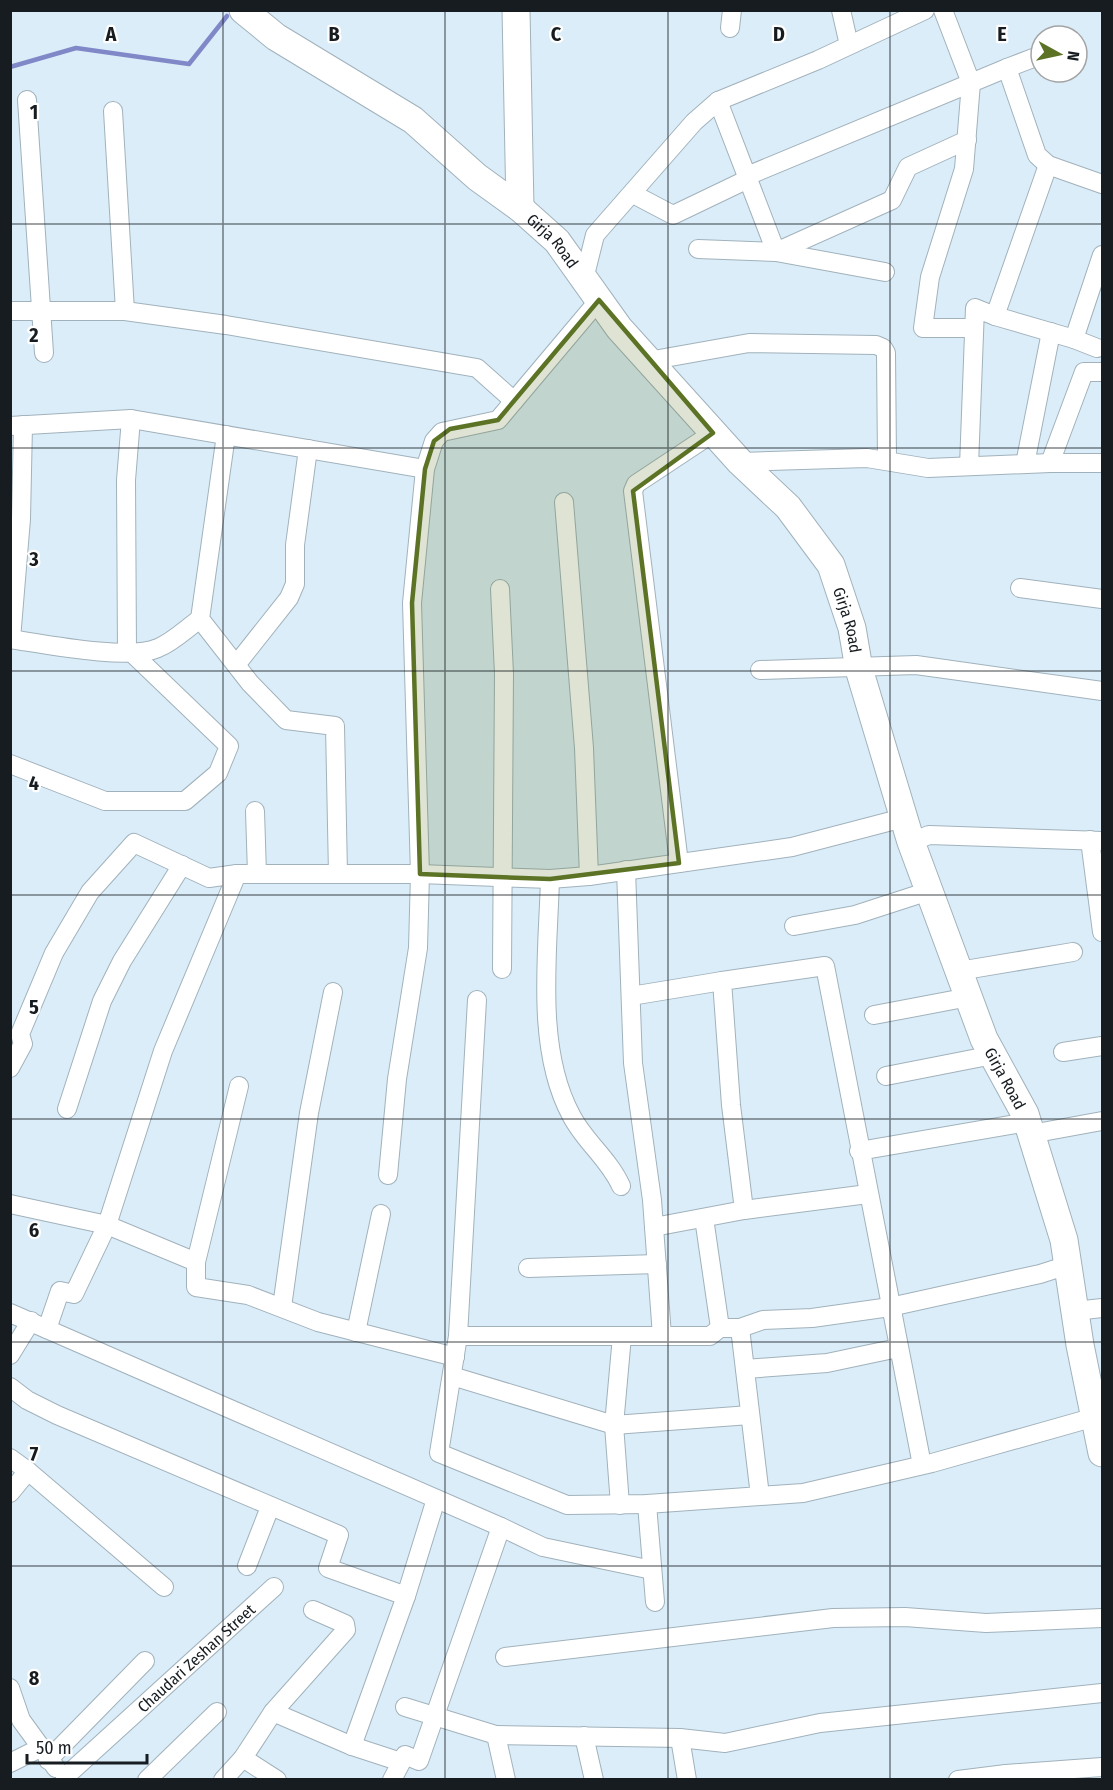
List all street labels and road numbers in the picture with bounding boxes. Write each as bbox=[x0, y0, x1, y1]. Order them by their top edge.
street label: Girja Road bbox=[523, 210, 582, 272]
street label: Girja Road bbox=[829, 585, 865, 654]
street label: Girja Road bbox=[981, 1044, 1030, 1113]
street label: Chaudari Zeshan Street bbox=[134, 1600, 260, 1717]

